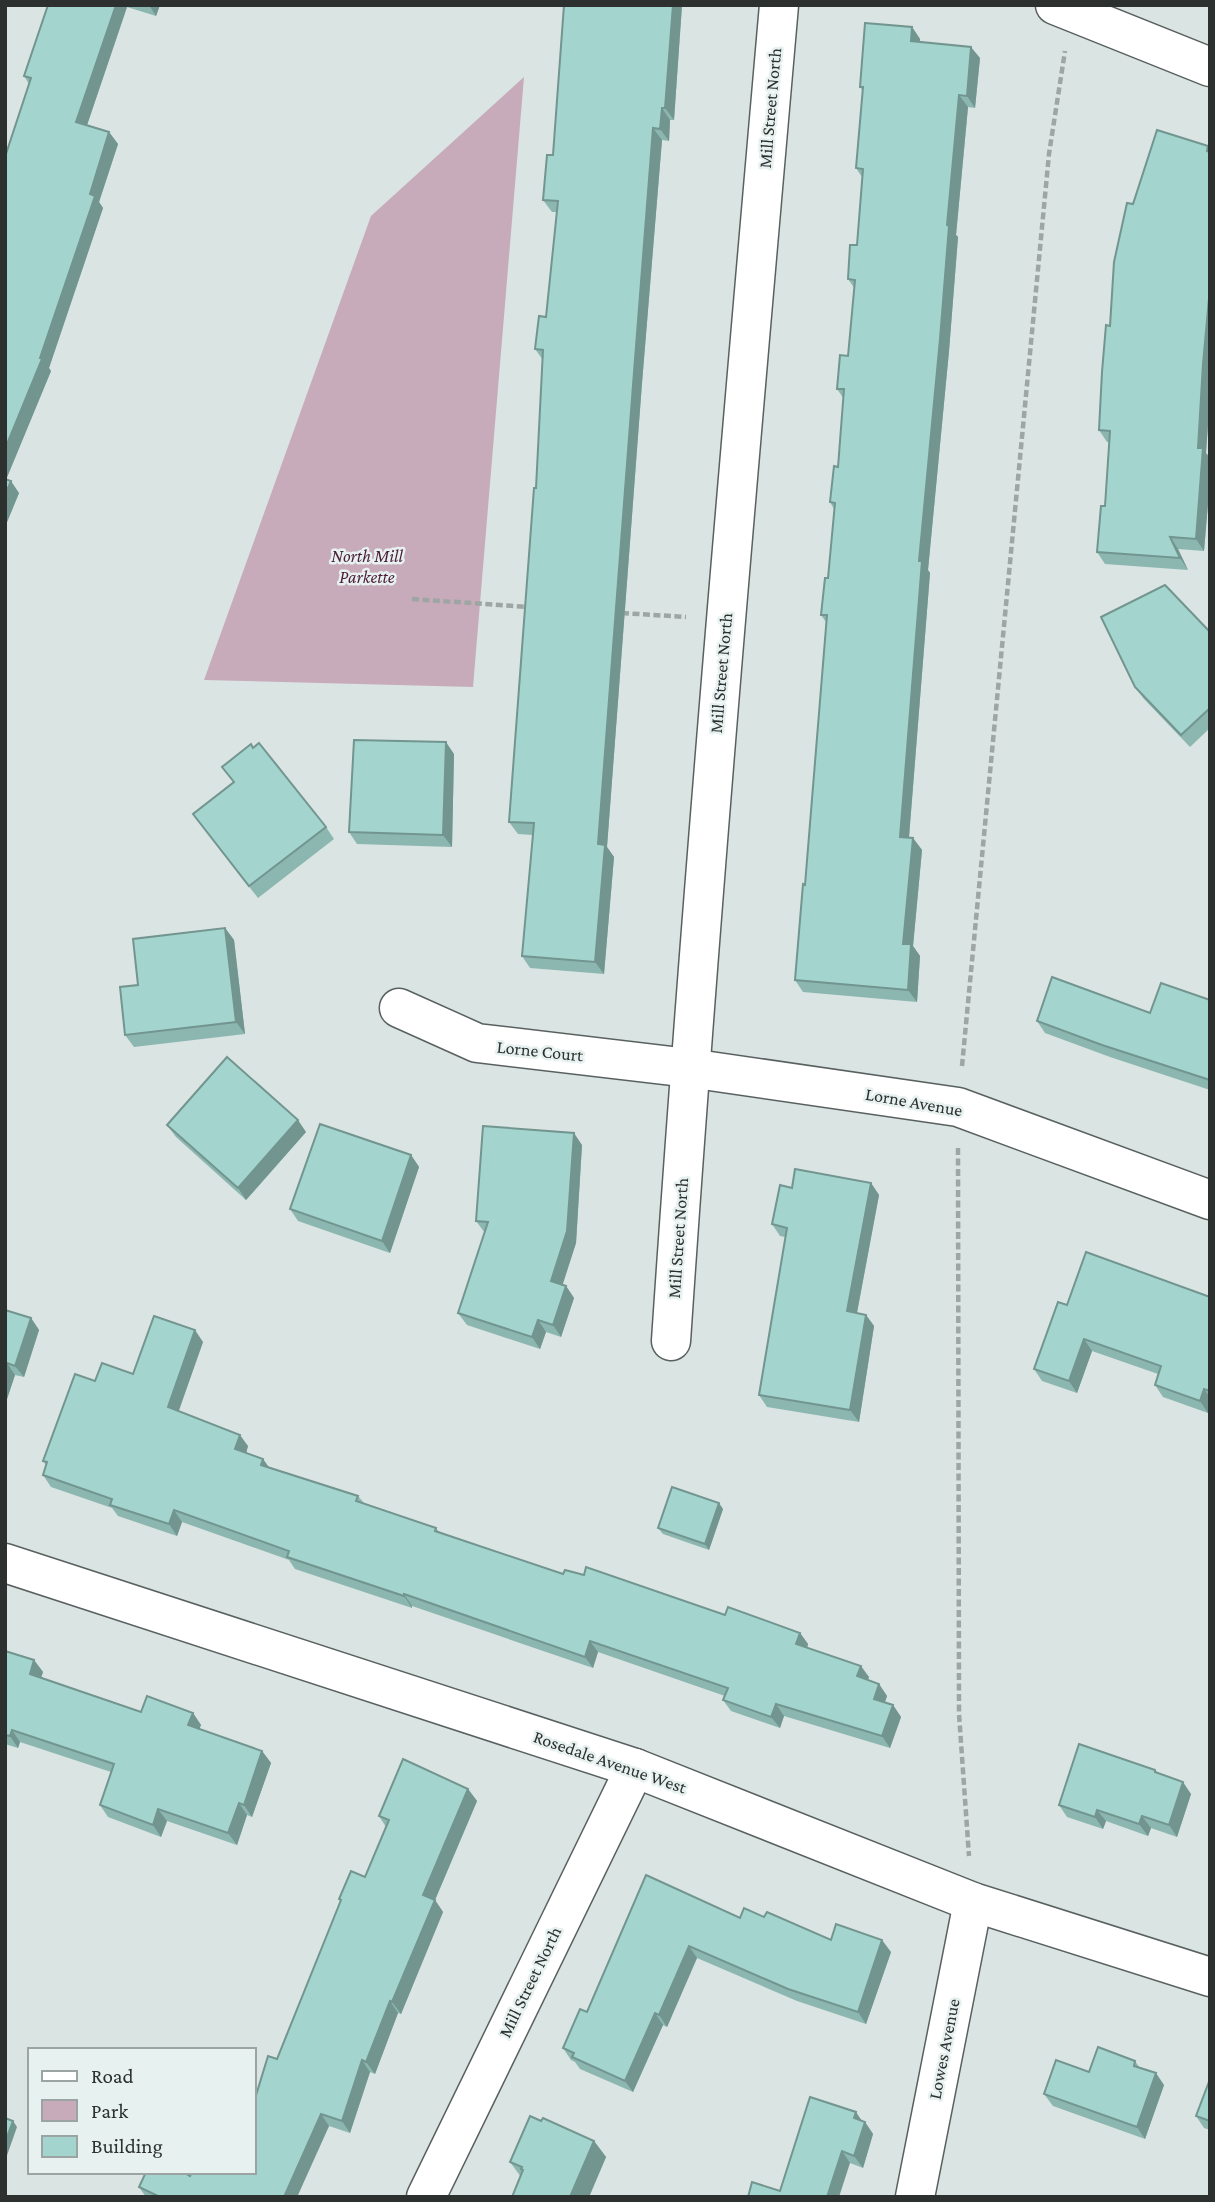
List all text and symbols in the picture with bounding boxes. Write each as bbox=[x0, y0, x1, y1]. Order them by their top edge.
street label: Mill Street North bbox=[755, 47, 785, 169]
park label: North Mill Parkette bbox=[331, 546, 403, 587]
street label: Mill Street North bbox=[706, 612, 736, 734]
street label: Lorne Court bbox=[496, 1037, 585, 1066]
street label: Lorne Avenue bbox=[864, 1084, 964, 1120]
street label: Mill Street North bbox=[664, 1177, 692, 1299]
street label: Rosedale Avenue West bbox=[531, 1726, 690, 1798]
street label: Mill Street North bbox=[495, 1923, 566, 2041]
street label: Lowes Avenue bbox=[924, 1997, 964, 2101]
legend bbox=[28, 2048, 256, 2174]
text: Road bbox=[91, 2064, 134, 2088]
text: Park bbox=[91, 2099, 128, 2123]
text: Building bbox=[91, 2134, 163, 2158]

